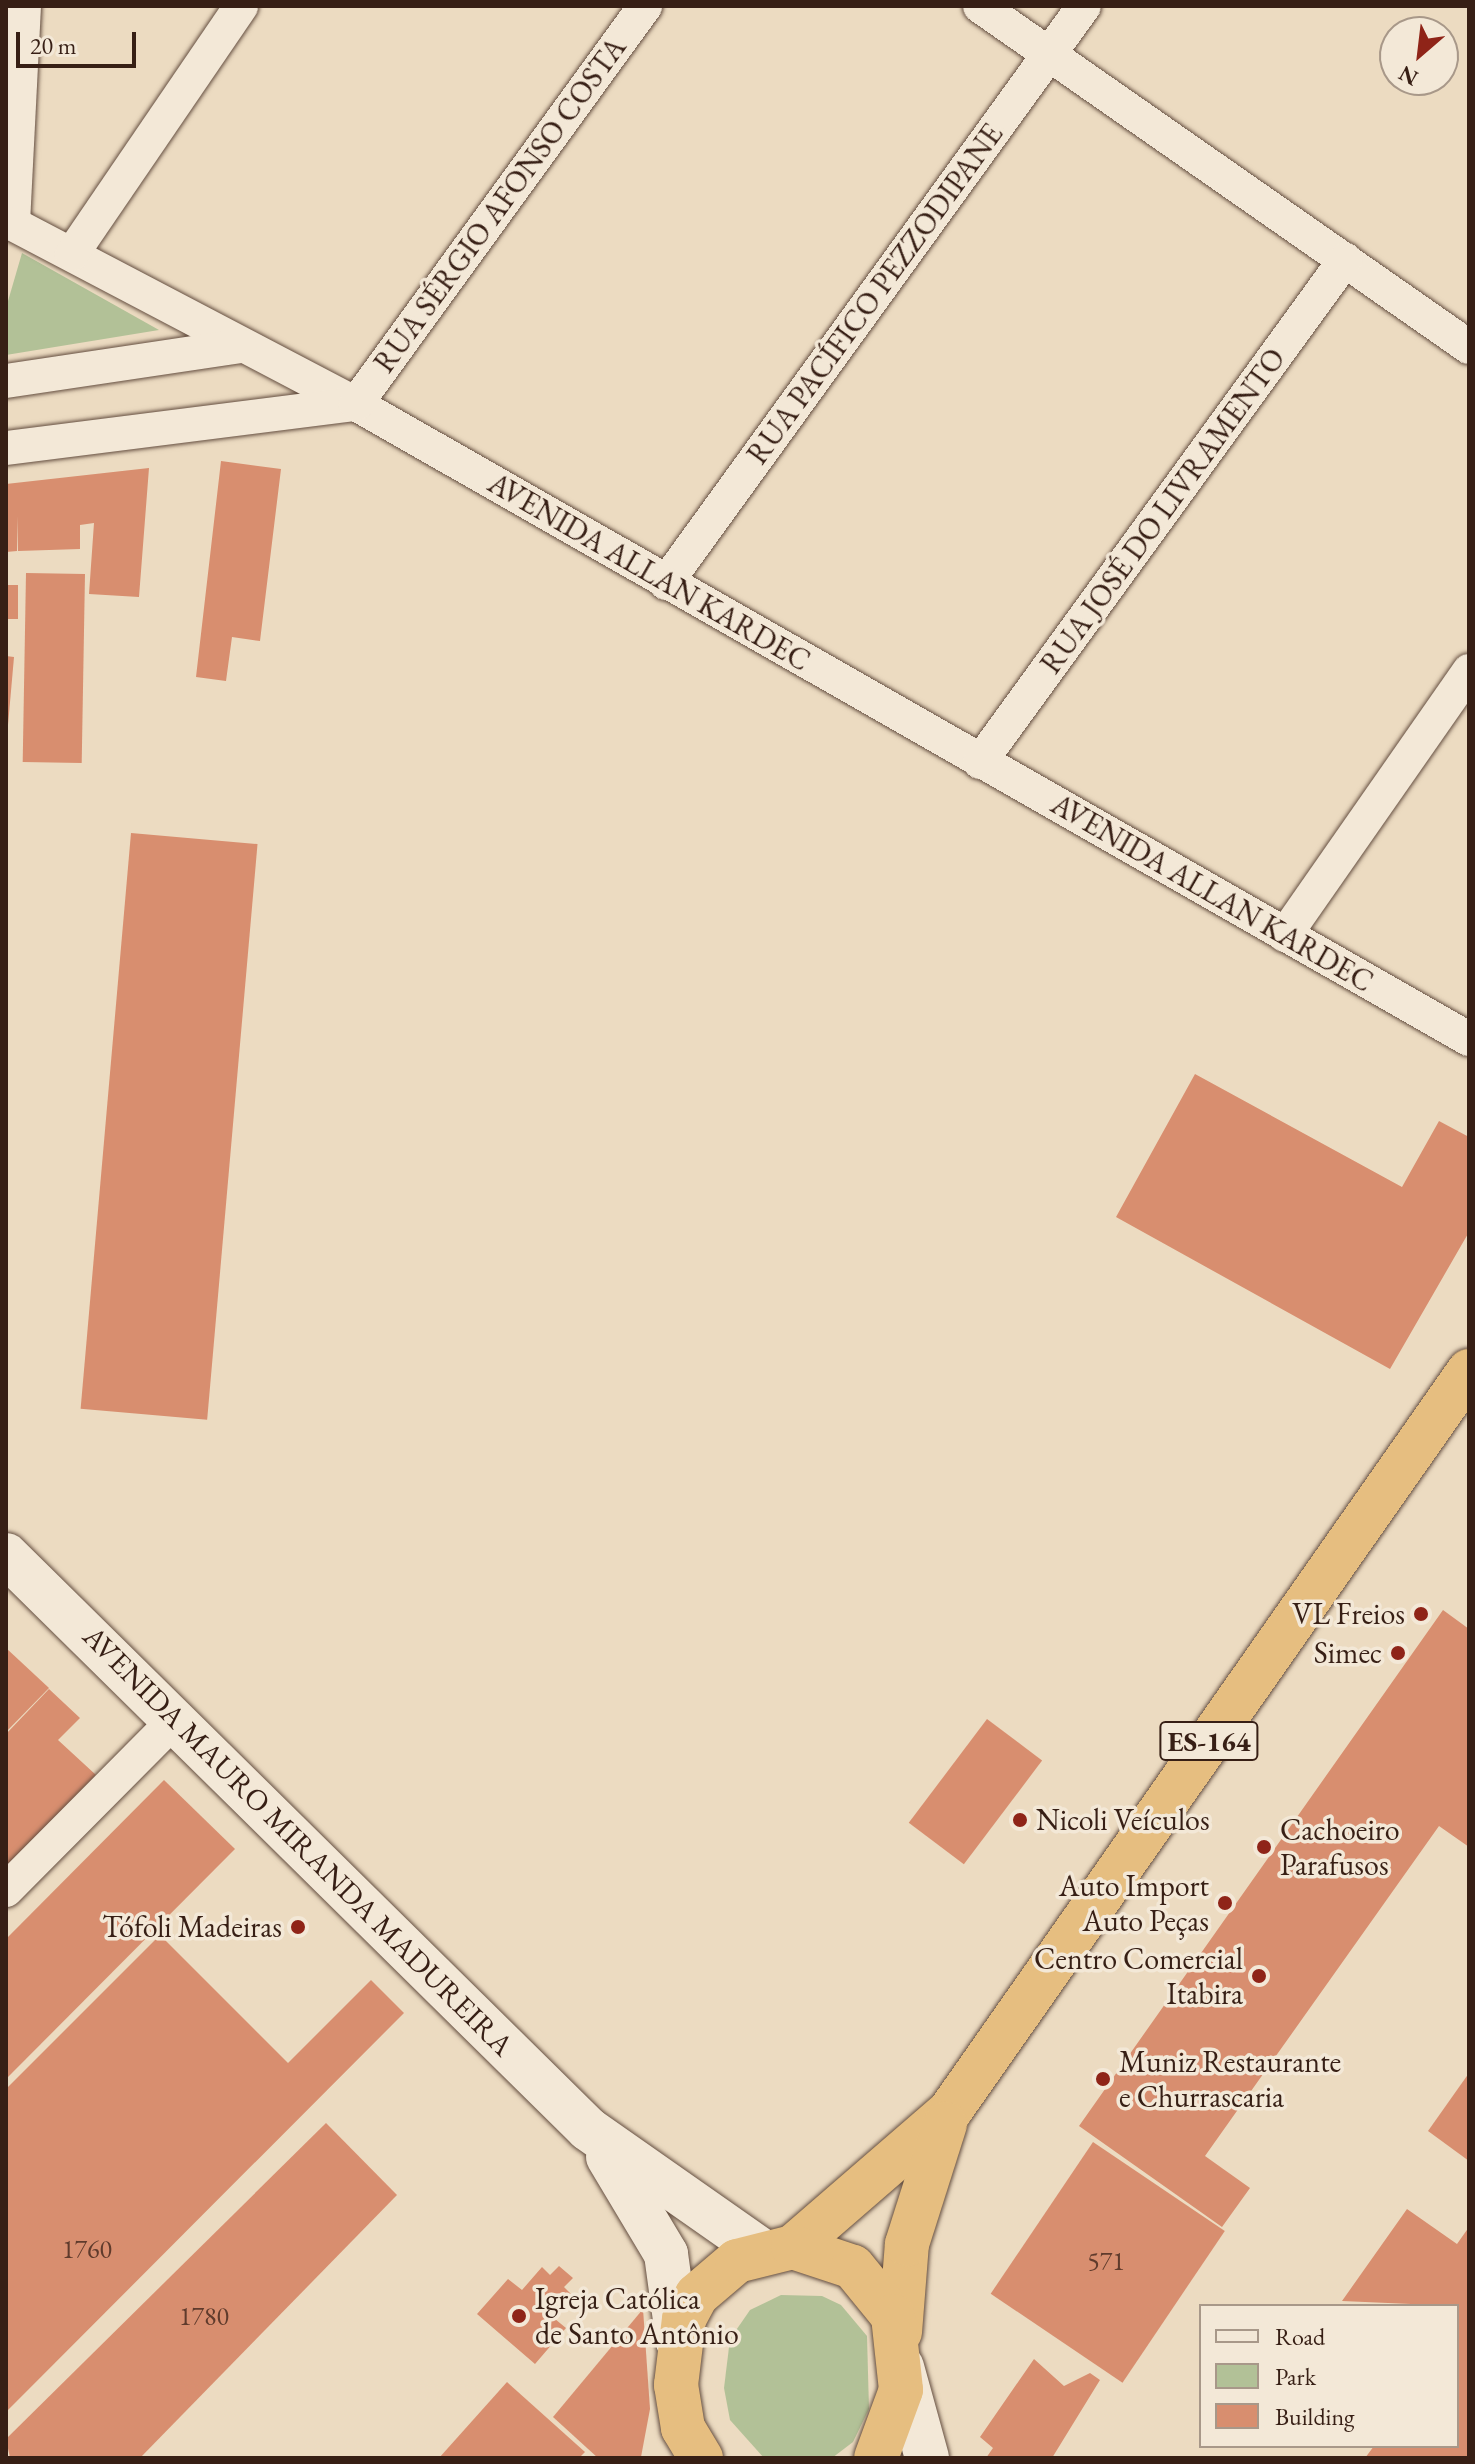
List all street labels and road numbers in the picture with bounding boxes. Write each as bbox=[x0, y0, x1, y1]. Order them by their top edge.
street label: RUA SÉRGIO AFONSO COSTA bbox=[366, 30, 634, 380]
street label: RUA PACÍFICO PEZZODIPANE bbox=[739, 117, 1011, 471]
street label: RUA JOSÉ DO LIVRAMENTO bbox=[1033, 341, 1293, 681]
street label: AVENIDA ALLAN KARDEC bbox=[482, 465, 816, 679]
street label: AVENIDA ALLAN KARDEC bbox=[1045, 786, 1379, 1000]
street label: AVENIDA MAURO MIRANDA MADUREIRA bbox=[75, 1618, 521, 2064]
road number: ES-164 bbox=[1159, 1717, 1259, 1765]

